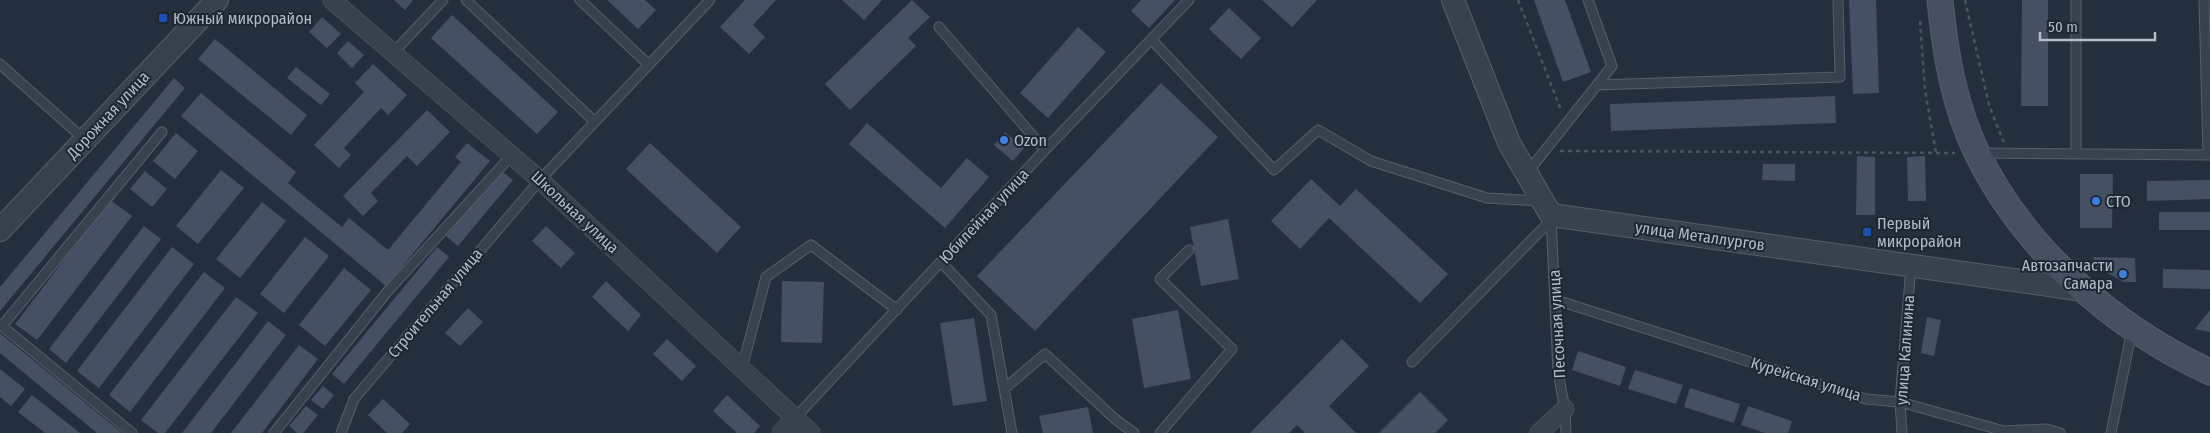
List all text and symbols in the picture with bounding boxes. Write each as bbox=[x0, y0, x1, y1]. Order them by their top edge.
place label: Южный микрорайон bbox=[173, 9, 312, 28]
scale bar bbox=[2040, 10, 2155, 42]
marker: Южный микрорайон bbox=[157, 12, 169, 24]
text: 50 m bbox=[2048, 18, 2078, 36]
street label: Дорожная улица bbox=[62, 67, 153, 163]
place label: Ozon bbox=[1014, 131, 1047, 150]
marker: Ozon bbox=[998, 134, 1010, 146]
street label: Юбилейная улица bbox=[935, 164, 1033, 267]
street label: Школьная улица bbox=[527, 167, 623, 257]
place label: СТО bbox=[2106, 192, 2131, 211]
marker: СТО bbox=[2090, 195, 2102, 207]
place label: Первый микрорайон bbox=[1877, 214, 1962, 251]
street label: улица Металлургов bbox=[1634, 217, 1766, 255]
marker: Первый микрорайон bbox=[1861, 226, 1873, 238]
street label: Строительная улица bbox=[384, 244, 486, 362]
place label: Автозапчасти Самара bbox=[2022, 256, 2113, 293]
marker: Автозапчасти Самара bbox=[2117, 268, 2129, 280]
street label: Песочная улица bbox=[1545, 269, 1569, 379]
street label: улица Калинина bbox=[1892, 294, 1918, 406]
street label: Курейская улица bbox=[1749, 353, 1864, 405]

